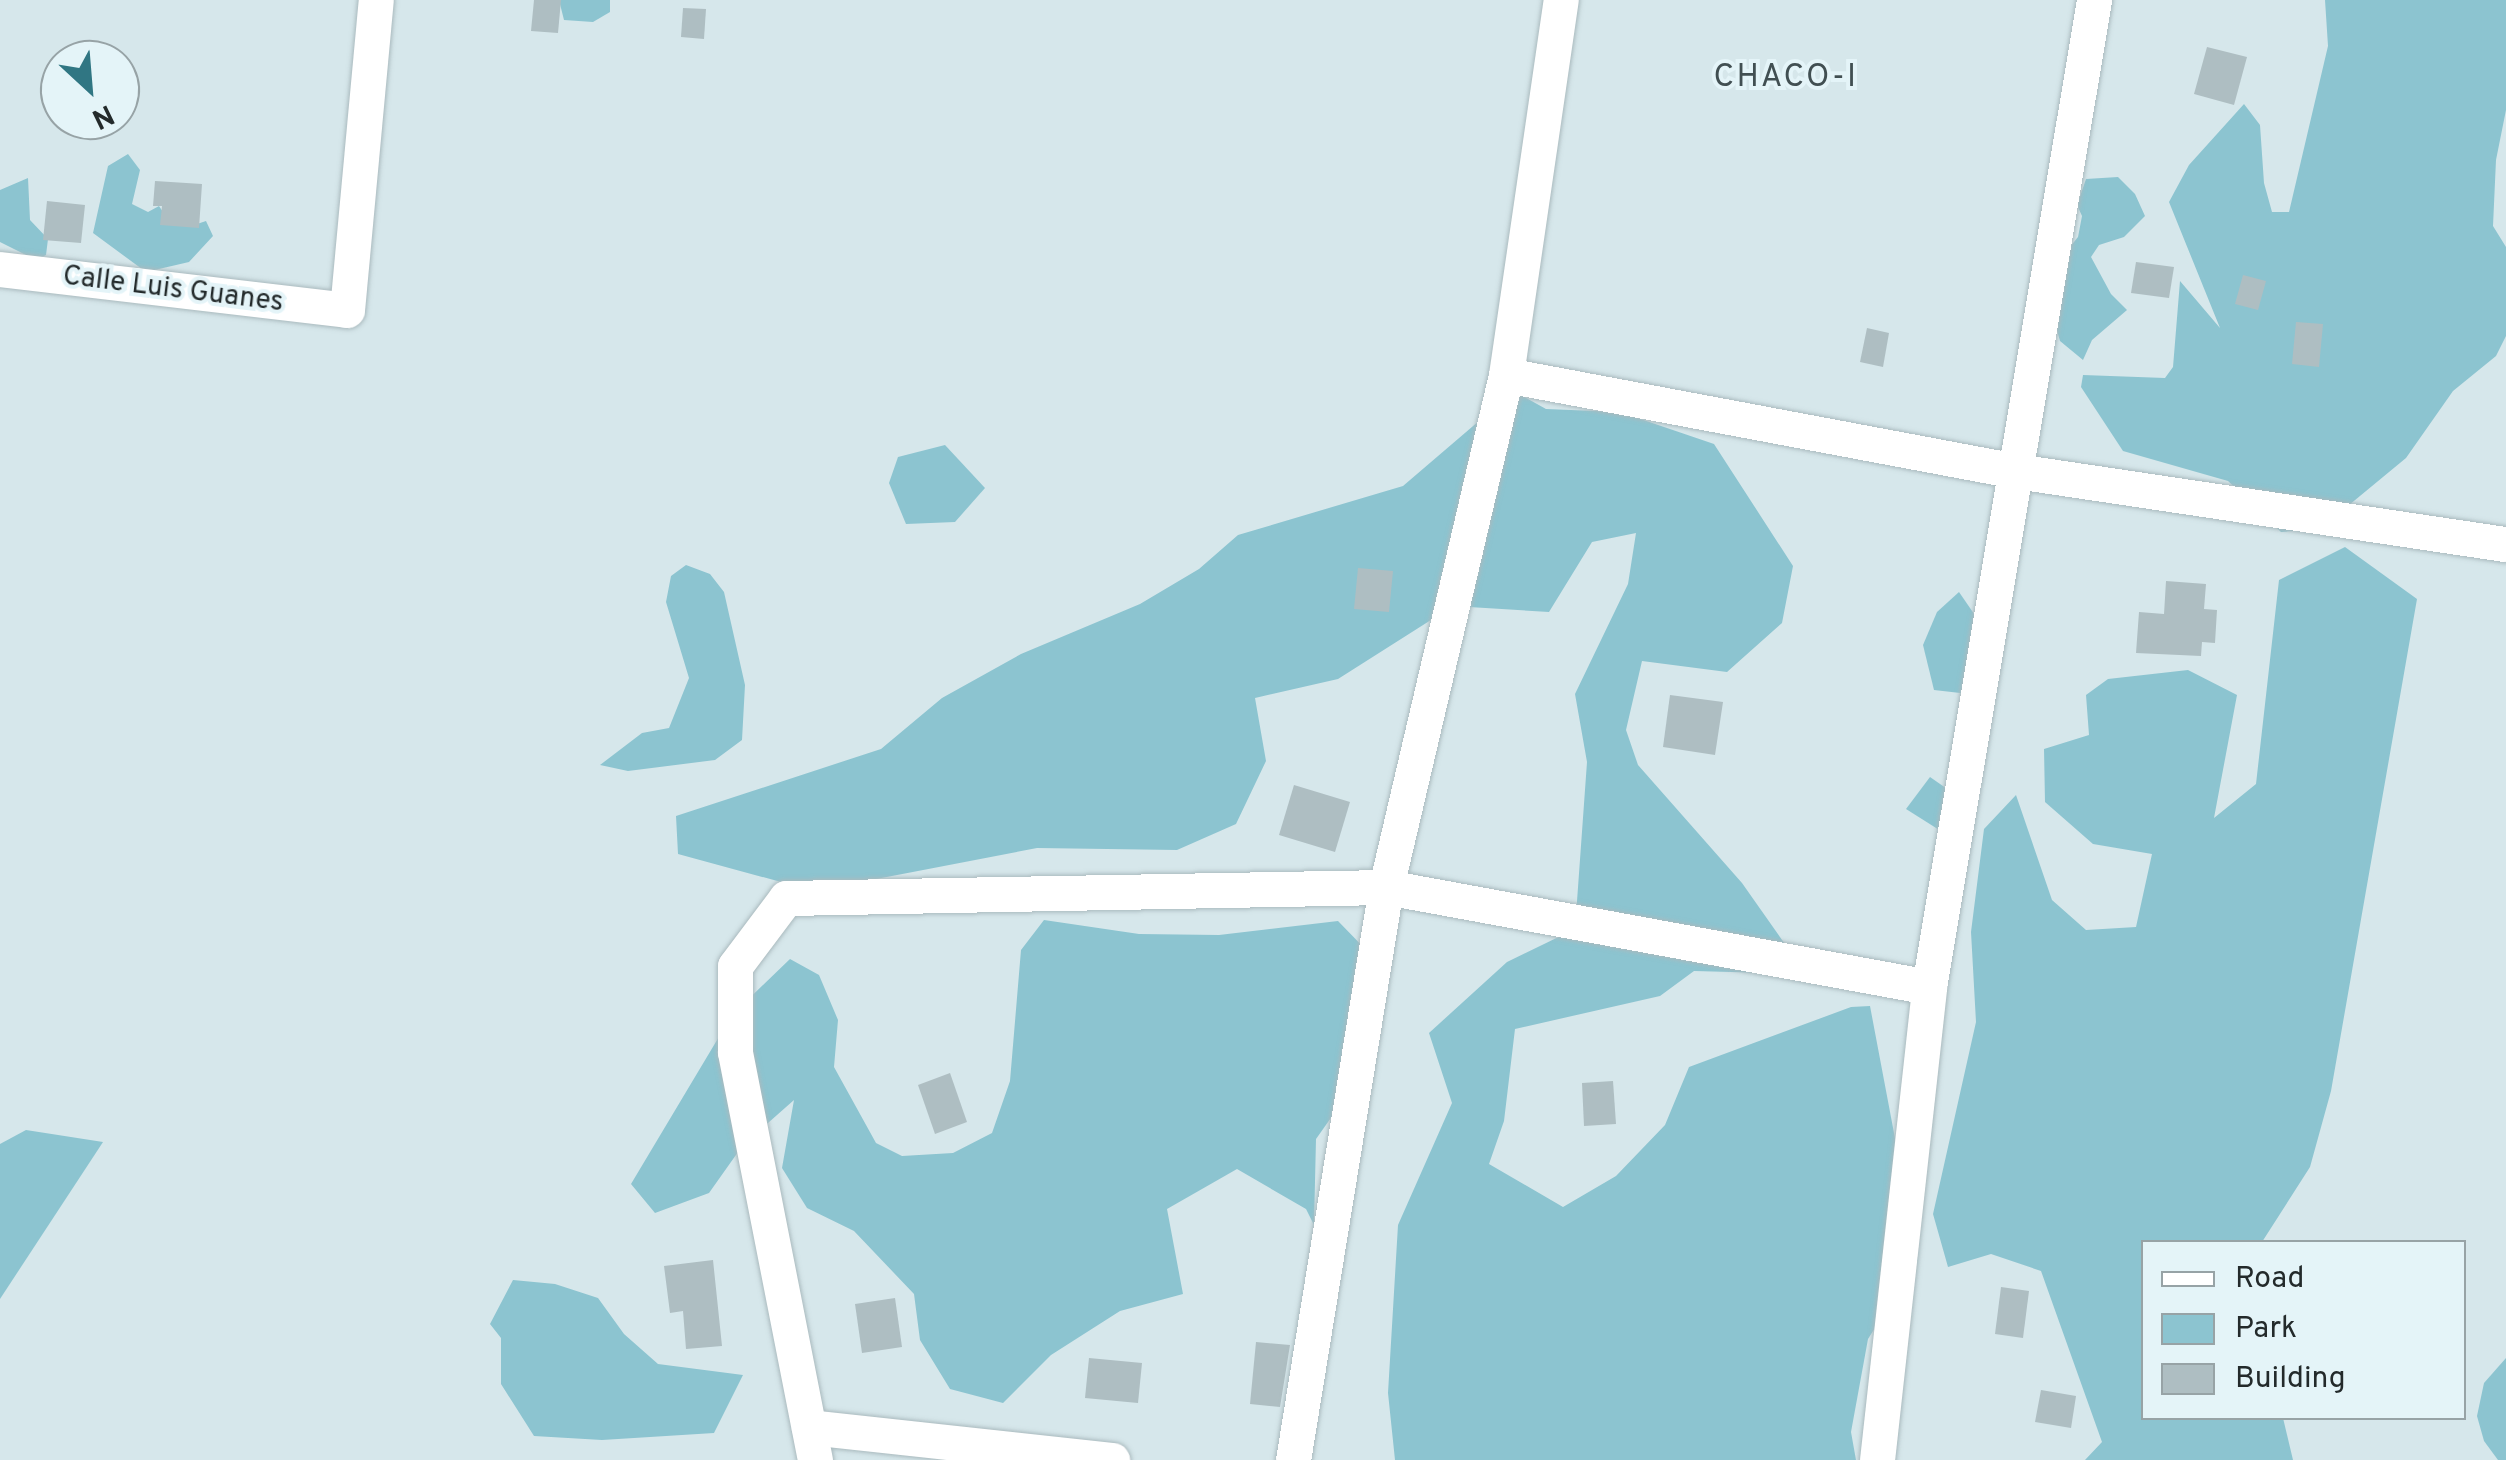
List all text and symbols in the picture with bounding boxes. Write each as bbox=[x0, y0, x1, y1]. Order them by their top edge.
north arrow bbox=[40, 40, 140, 140]
district label: CHACO-I bbox=[1714, 59, 1858, 97]
text: N bbox=[85, 95, 119, 136]
street label: Calle Luis Guanes bbox=[61, 260, 285, 320]
legend bbox=[2141, 1240, 2466, 1420]
text: Road bbox=[2235, 1261, 2304, 1298]
text: Park bbox=[2235, 1311, 2297, 1348]
text: Building bbox=[2235, 1361, 2346, 1398]

